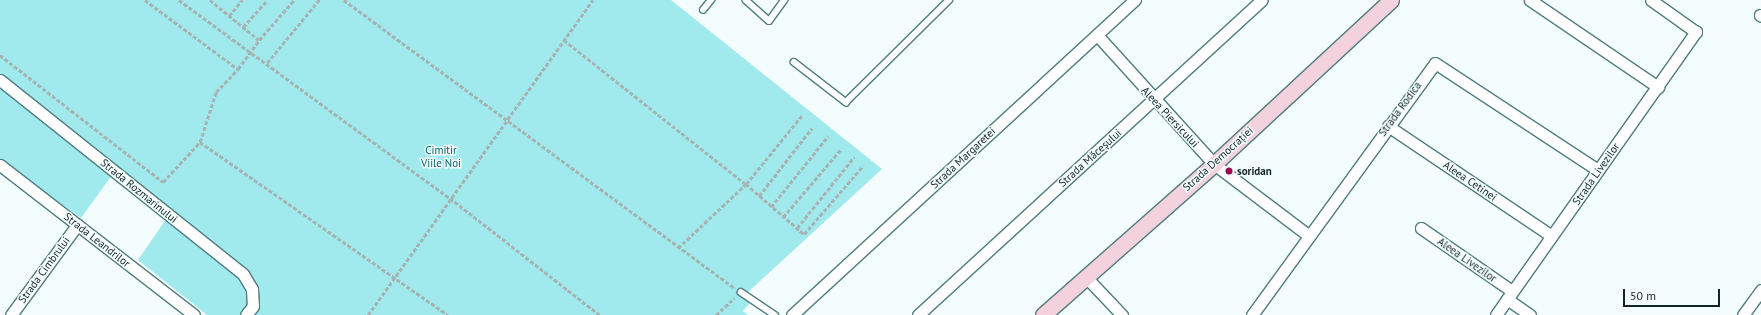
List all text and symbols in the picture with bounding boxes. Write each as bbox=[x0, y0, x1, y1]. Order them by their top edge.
street label: Strada Rodica bbox=[1376, 79, 1424, 139]
street label: Aleea Piersicului bbox=[1139, 84, 1201, 150]
street label: Strada Democrației bbox=[1180, 124, 1256, 194]
street label: Strada Margaretei bbox=[928, 125, 998, 191]
street label: Strada Măceșului bbox=[1056, 126, 1124, 190]
street label: Strada Livezilor bbox=[1570, 140, 1622, 208]
park label: Cimitir Viile Noi bbox=[421, 144, 461, 170]
street label: Strada Rozmarinului bbox=[98, 156, 180, 226]
street label: Aleea Cetinei bbox=[1441, 158, 1499, 204]
place label: soridan bbox=[1237, 164, 1272, 178]
marker: soridan bbox=[1224, 166, 1234, 176]
street label: Strada Leandrilor bbox=[61, 210, 133, 270]
street label: Strada Cimbrului bbox=[15, 234, 73, 306]
street label: Aleea Livezilor bbox=[1435, 235, 1499, 285]
scale bar bbox=[1625, 281, 1722, 307]
text: 50 m bbox=[1630, 288, 1656, 303]

